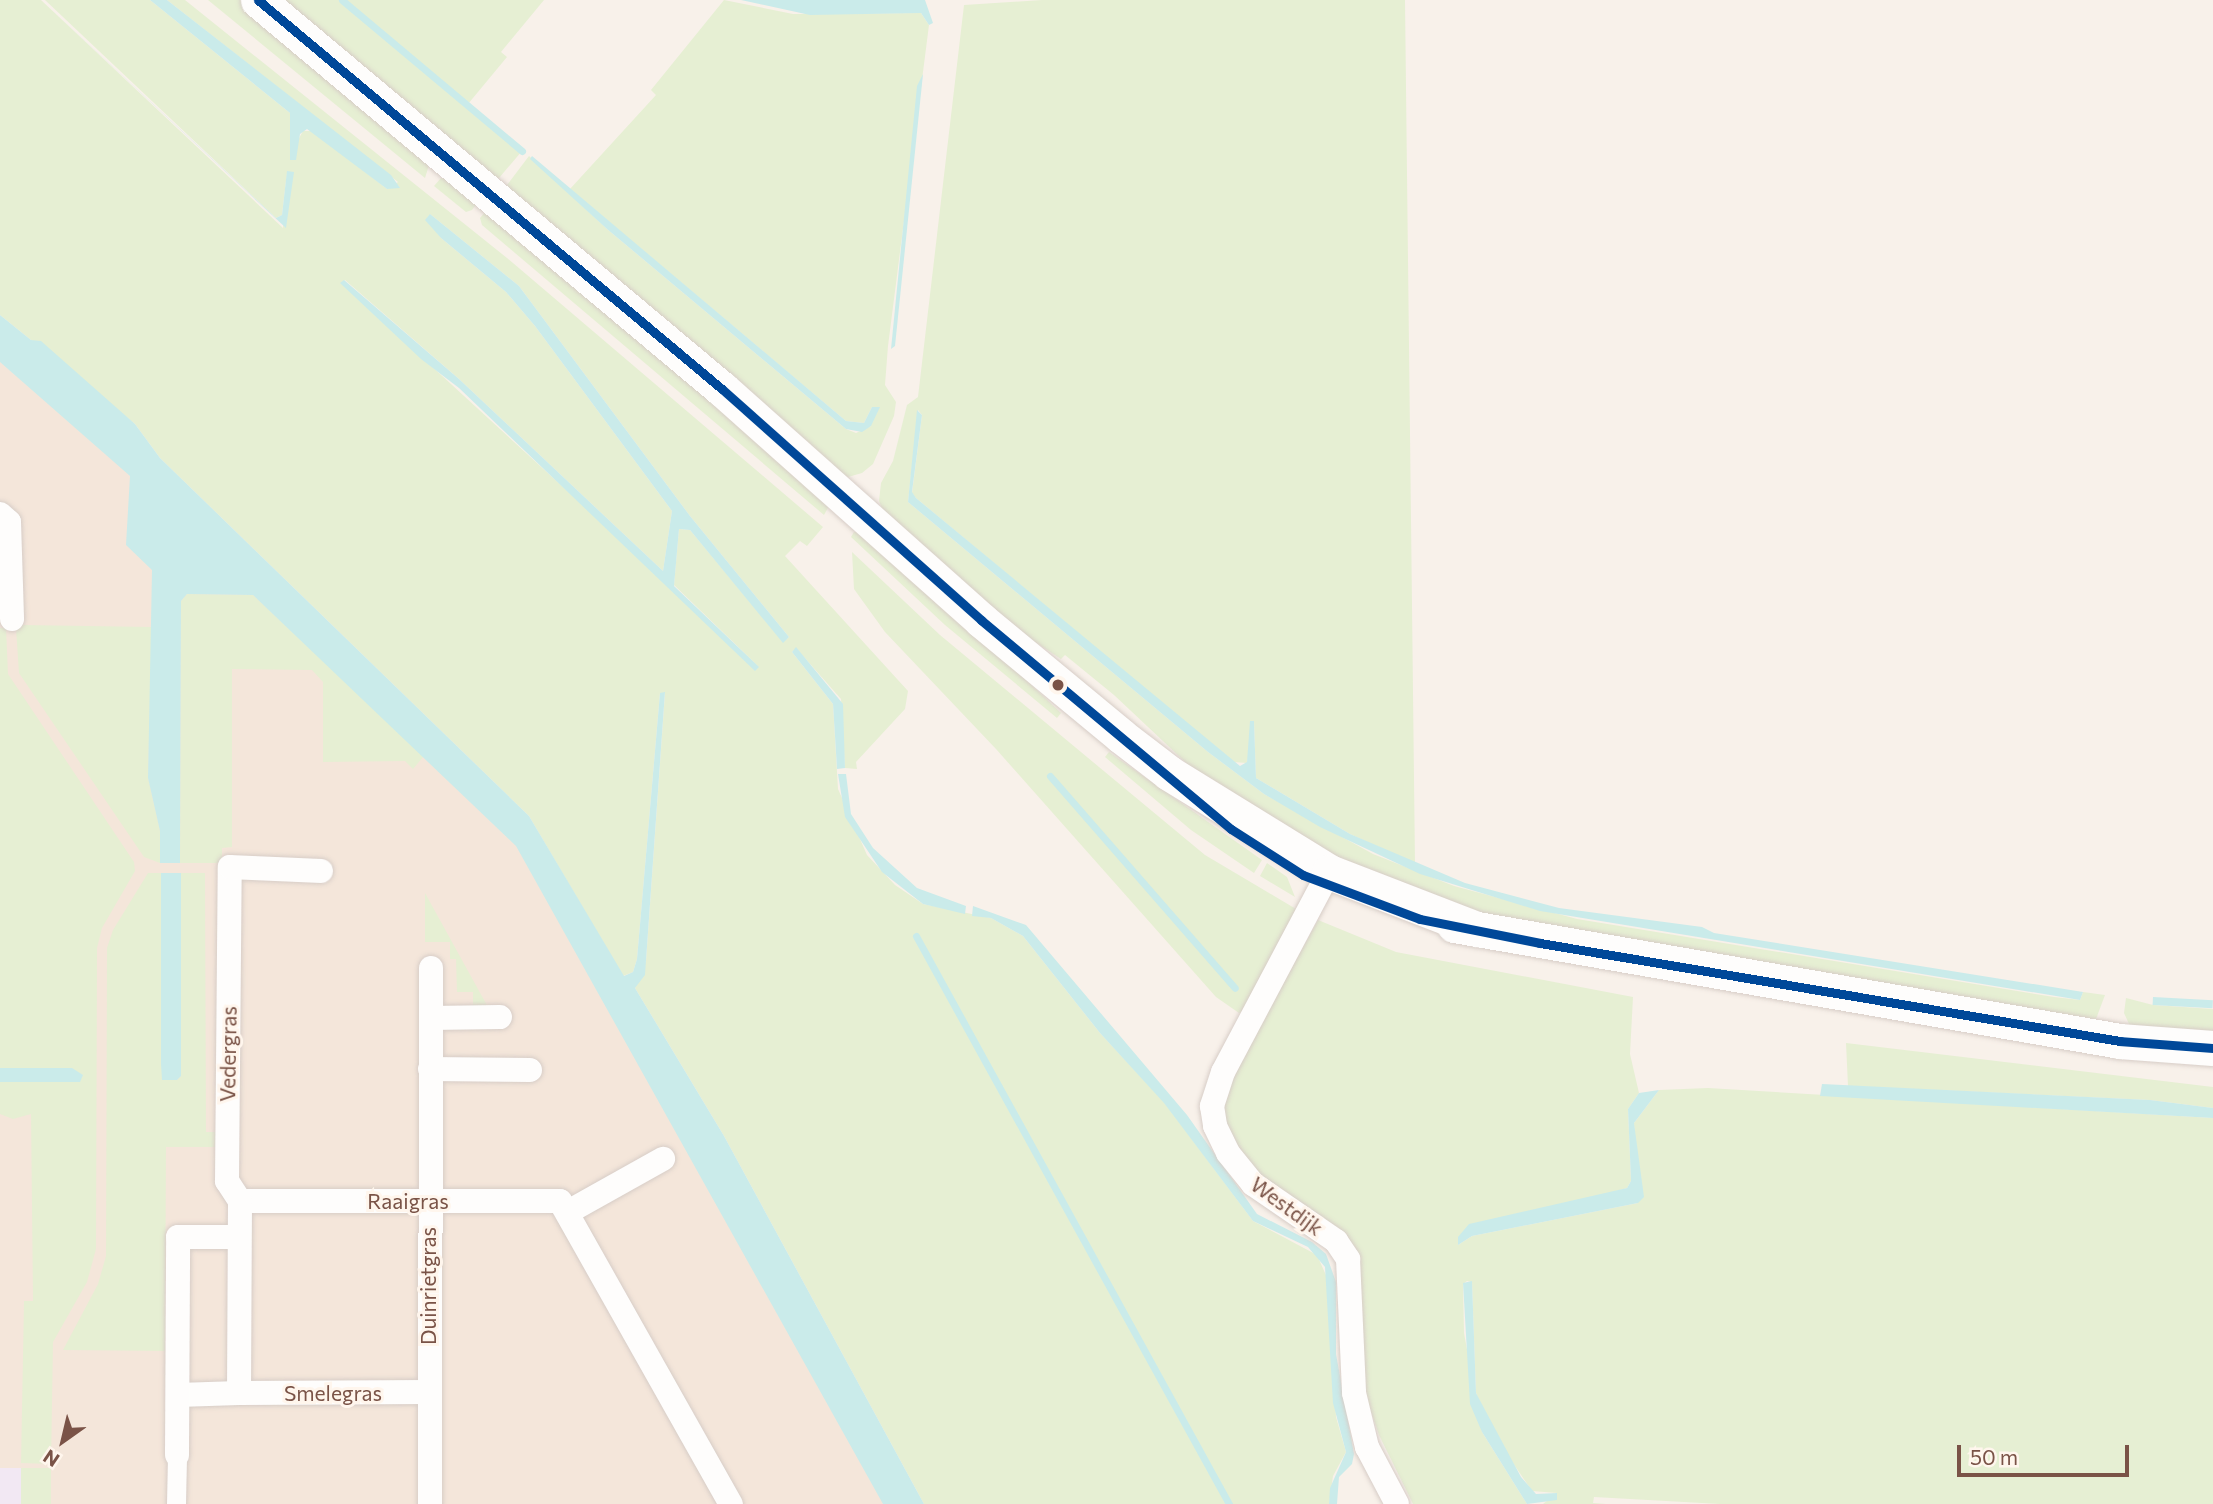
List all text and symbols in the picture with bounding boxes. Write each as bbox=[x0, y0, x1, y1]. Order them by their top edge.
unlabelled marker bbox=[1051, 678, 1065, 692]
street label: Vedergras bbox=[215, 1006, 241, 1102]
street label: Westdijk bbox=[1246, 1171, 1328, 1241]
street label: Raaigras bbox=[367, 1188, 449, 1214]
street label: Duinrietgras bbox=[415, 1227, 441, 1345]
street label: Smelegras bbox=[284, 1380, 382, 1406]
north arrow bbox=[28, 1406, 98, 1476]
scale bar bbox=[1961, 1430, 2132, 1474]
text: 50 m bbox=[1970, 1444, 2018, 1469]
text: N bbox=[39, 1445, 63, 1472]

